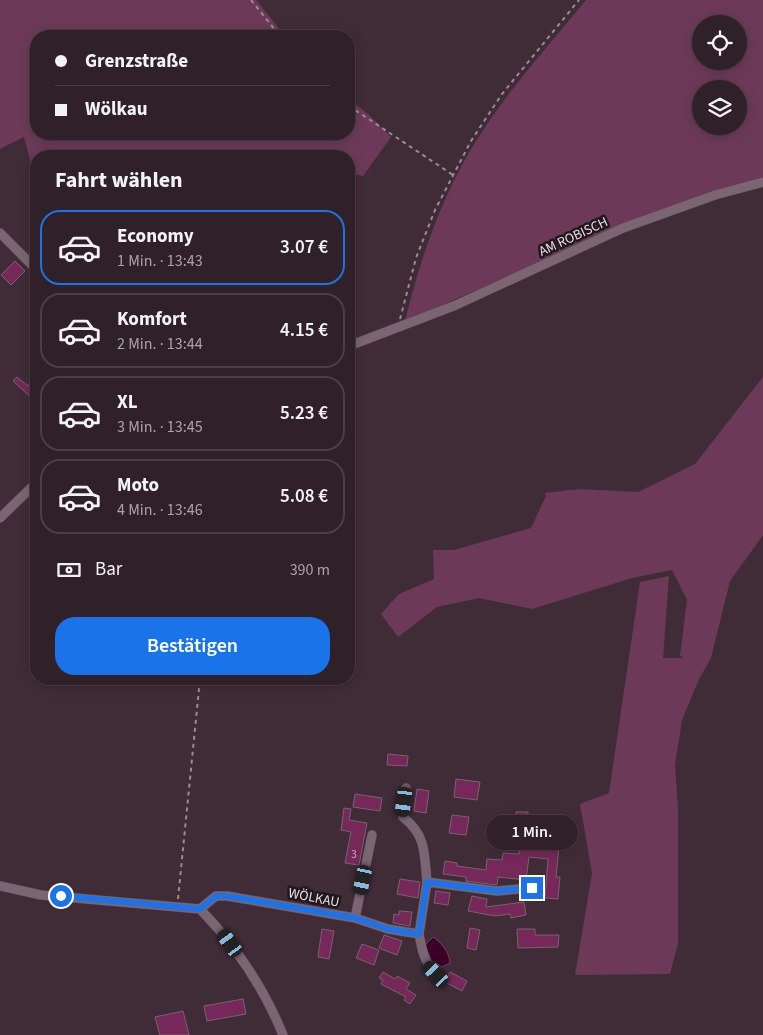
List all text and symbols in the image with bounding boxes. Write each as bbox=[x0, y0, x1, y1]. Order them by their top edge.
map controls bbox=[692, 15, 747, 135]
button: locate bbox=[692, 15, 747, 70]
text: Grenzstraße bbox=[85, 48, 188, 75]
button: layers bbox=[692, 80, 747, 135]
text: Wölkau bbox=[85, 96, 147, 123]
text: Fahrt wählen bbox=[55, 164, 183, 196]
street label: AM ROBISCH bbox=[536, 212, 611, 262]
text: Economy bbox=[117, 223, 194, 250]
icon: car bbox=[57, 225, 102, 270]
text: 3.07 € bbox=[280, 234, 328, 261]
text: 1 Min. · 13:43 bbox=[117, 250, 203, 272]
text: Komfort bbox=[117, 306, 187, 333]
icon: car bbox=[57, 308, 102, 353]
text: 4.15 € bbox=[280, 317, 328, 344]
text: 2 Min. · 13:44 bbox=[117, 333, 203, 355]
text: XL bbox=[117, 389, 138, 416]
icon: car bbox=[57, 391, 102, 436]
text: 5.23 € bbox=[280, 400, 328, 427]
text: 3 Min. · 13:45 bbox=[117, 416, 203, 438]
text: Moto bbox=[117, 472, 159, 499]
icon: car bbox=[57, 474, 102, 519]
text: 5.08 € bbox=[280, 483, 328, 510]
text: 4 Min. · 13:46 bbox=[117, 499, 203, 521]
icon: cash bbox=[55, 556, 83, 584]
text: Bar bbox=[95, 556, 122, 583]
text: 390 m bbox=[290, 559, 330, 581]
button: Bestätigen bbox=[55, 617, 330, 675]
car bbox=[394, 786, 413, 818]
callout: 1 Min. bbox=[486, 816, 578, 850]
text: 1 Min. bbox=[512, 821, 552, 843]
house number: 3 bbox=[351, 847, 357, 862]
car bbox=[352, 864, 373, 896]
route end bbox=[521, 877, 543, 899]
street label: WÖLKAU bbox=[287, 883, 341, 913]
route start bbox=[50, 885, 72, 907]
car bbox=[215, 926, 244, 960]
car bbox=[420, 958, 451, 990]

